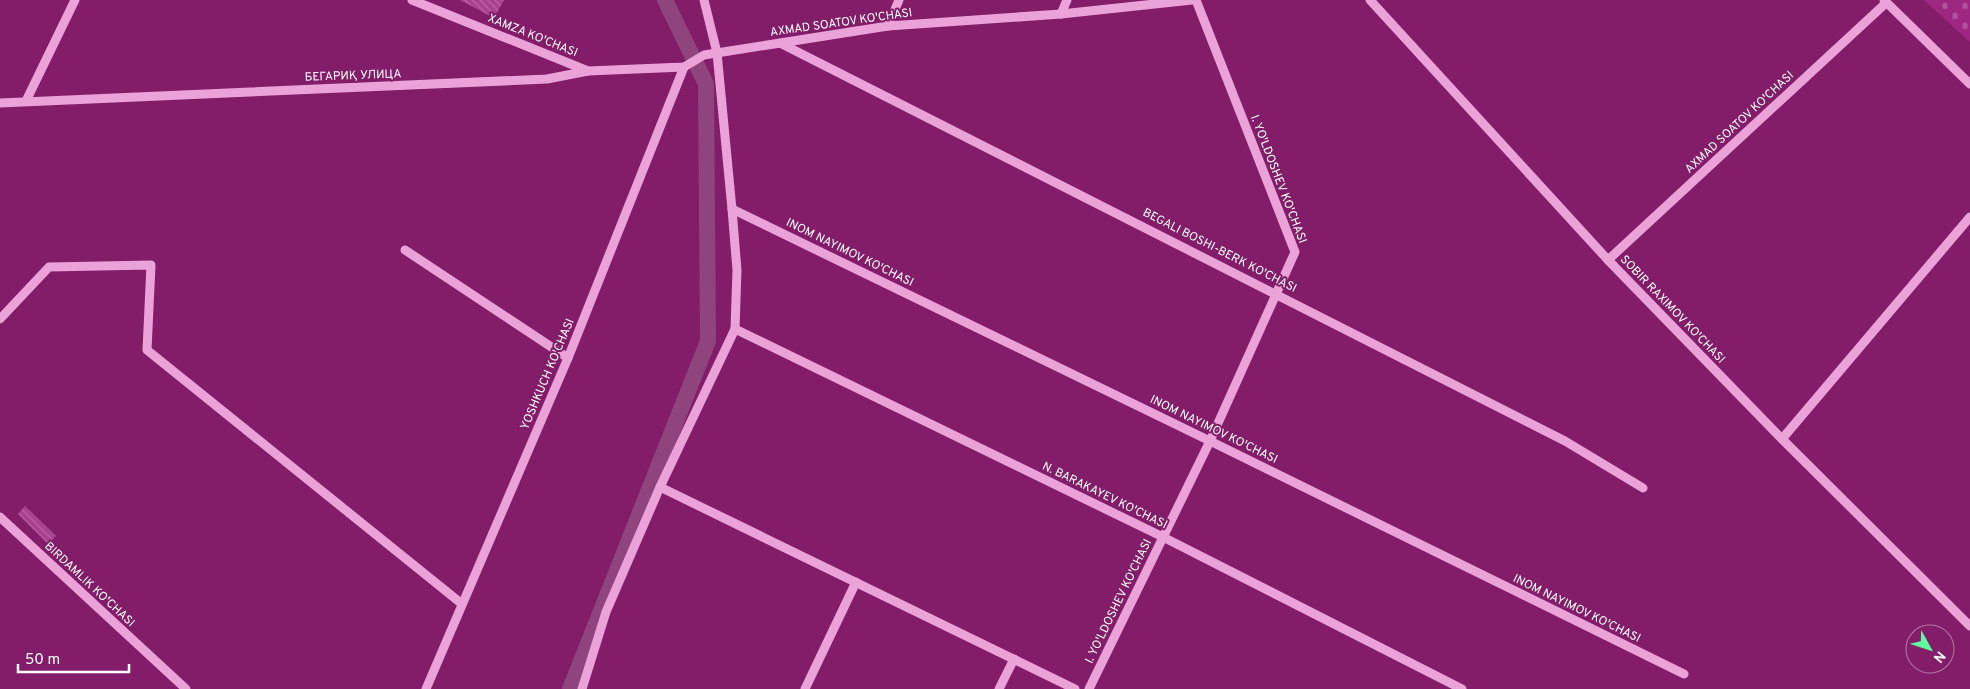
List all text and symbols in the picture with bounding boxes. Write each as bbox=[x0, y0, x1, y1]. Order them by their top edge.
street label: AXMAD SOATOV KO'CHASI bbox=[769, 5, 913, 41]
street label: XAMZA KO'CHASI bbox=[485, 11, 580, 61]
street label: БЕГАРИҚ УЛИЦА bbox=[304, 66, 402, 86]
street label: AXMAD SOATOV KO'CHASI bbox=[1682, 68, 1798, 177]
street label: I. YO'LDOSHEV KO'CHASI bbox=[1246, 113, 1310, 246]
street label: BEGALI BOSHI-BERK KO'CHASI bbox=[1140, 205, 1299, 297]
street label: INOM NAYIMOV KO'CHASI bbox=[783, 215, 916, 291]
street label: SOBIR RAXIMOV KO'CHASI bbox=[1616, 252, 1728, 367]
street label: YOSHKUCH KO'CHASI bbox=[517, 316, 579, 433]
street label: INOM NAYIMOV KO'CHASI bbox=[1147, 392, 1280, 468]
street label: N. BARAKAYEV KO'CHASI bbox=[1039, 459, 1170, 533]
street label: I. YO'LDOSHEV KO'CHASI bbox=[1082, 537, 1156, 666]
street label: BIRDAMLIK KO'CHASI bbox=[41, 539, 138, 631]
street label: INOM NAYIMOV KO'CHASI bbox=[1510, 571, 1643, 647]
north arrow bbox=[1905, 624, 1955, 674]
scale bar bbox=[18, 642, 129, 674]
text: N bbox=[1929, 647, 1949, 666]
text: 50 m bbox=[25, 651, 60, 670]

